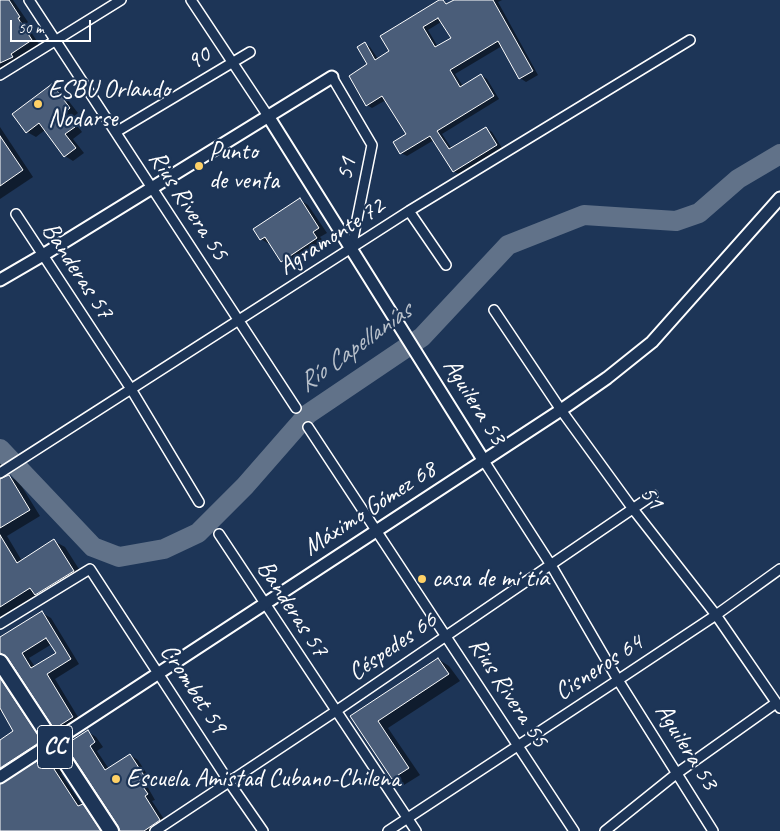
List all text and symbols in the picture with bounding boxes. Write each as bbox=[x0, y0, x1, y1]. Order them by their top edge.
scale bar bbox=[12, 10, 94, 42]
text: 50 m bbox=[18, 19, 44, 38]
street label: 90 bbox=[182, 40, 216, 78]
place label: ESBU Orlando Nodarse bbox=[48, 75, 170, 134]
marker: ESBU Orlando Nodarse bbox=[32, 98, 44, 110]
place label: Punto de venta bbox=[209, 137, 279, 196]
street label: Rius Rivera 55 bbox=[142, 146, 234, 266]
street label: 51 bbox=[330, 155, 364, 183]
marker: Punto de venta bbox=[193, 160, 205, 172]
street label: Agramonte 72 bbox=[273, 192, 391, 282]
street label: Banderas 57 bbox=[35, 217, 119, 325]
water label: Río Capellanías bbox=[292, 296, 418, 400]
street label: Aguilera 53 bbox=[436, 353, 512, 451]
street label: Máximo Gómez 68 bbox=[298, 455, 442, 563]
street label: 51 bbox=[632, 480, 670, 516]
street label: Banderas 57 bbox=[250, 555, 334, 663]
place label: casa de mi tía bbox=[432, 564, 549, 594]
marker: casa de mi tía bbox=[416, 573, 428, 585]
street label: Céspedes 66 bbox=[343, 606, 443, 688]
street label: Cisneros 64 bbox=[549, 628, 649, 708]
street label: Rius Rivera 55 bbox=[462, 633, 554, 753]
street label: Crombet 59 bbox=[153, 639, 233, 739]
street label: Aguilera 53 bbox=[648, 698, 724, 796]
road number: CC bbox=[38, 726, 72, 769]
place label: Escuela Amistad Cubano-Chilena bbox=[126, 764, 400, 794]
marker: Escuela Amistad Cubano-Chilena bbox=[110, 773, 122, 785]

